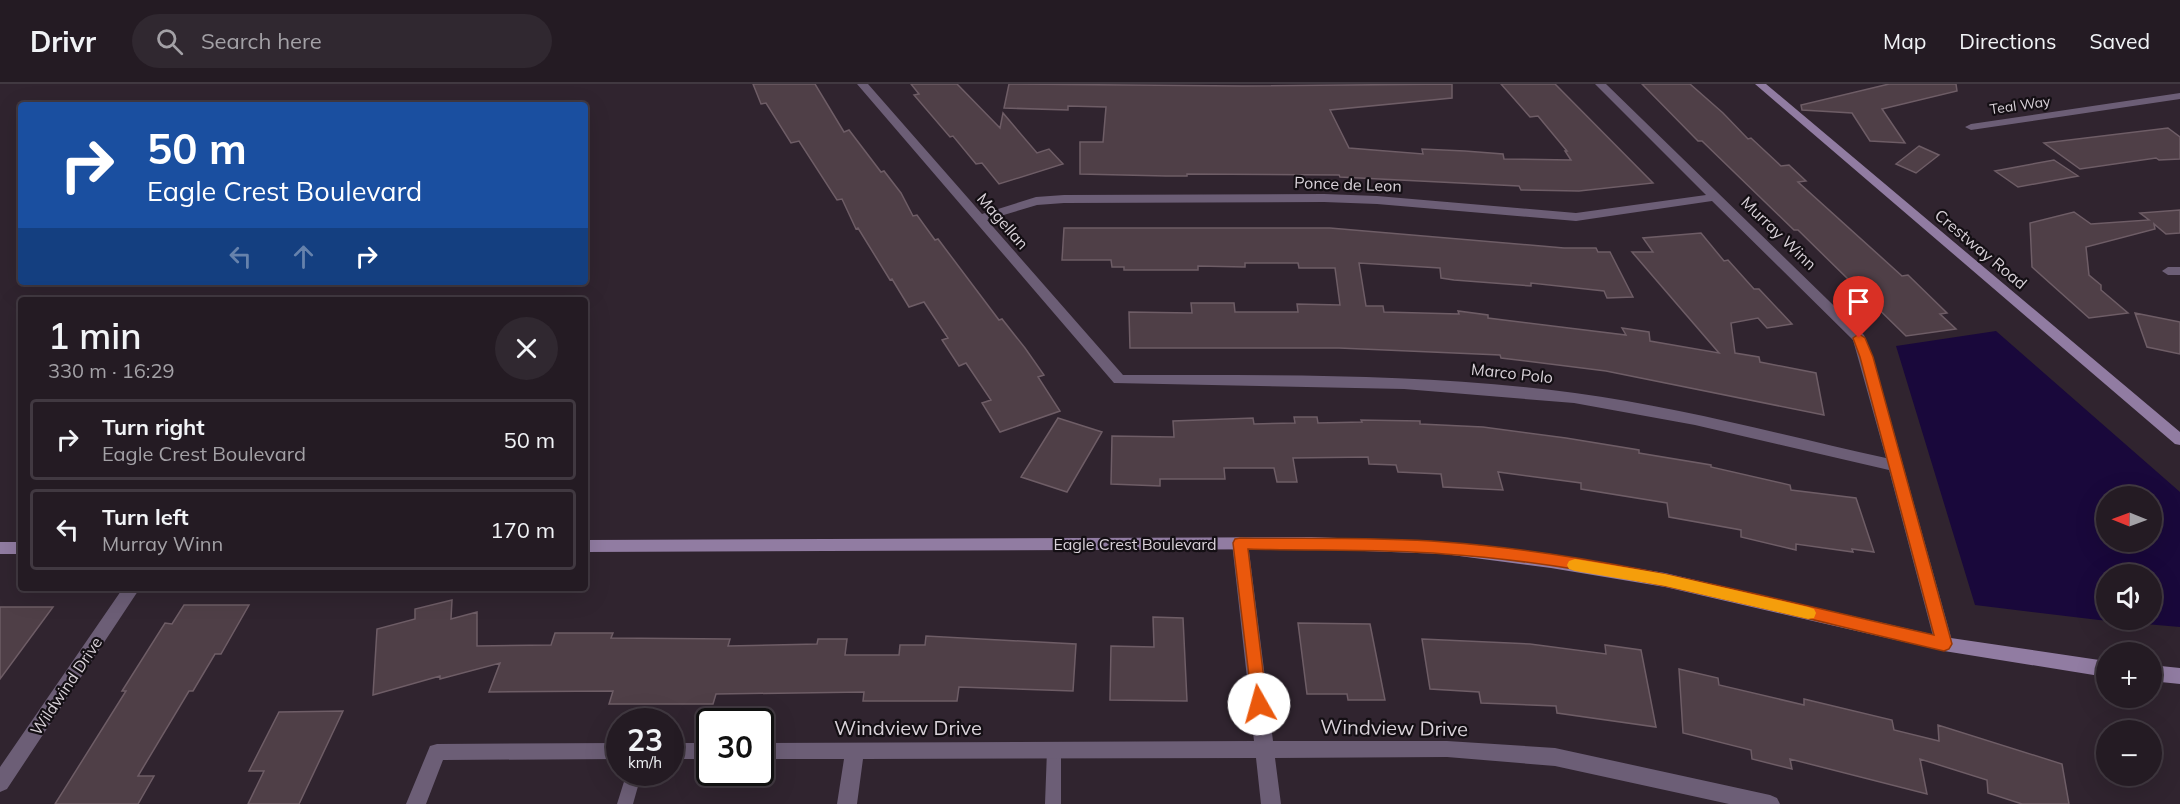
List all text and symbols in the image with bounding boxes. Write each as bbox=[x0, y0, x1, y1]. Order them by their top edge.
search box bbox=[132, 14, 552, 68]
text: Drivr bbox=[30, 24, 96, 59]
icon: search bbox=[153, 25, 186, 58]
text: Search here bbox=[201, 27, 322, 55]
text: Map bbox=[1883, 28, 1926, 54]
text: Directions bbox=[1959, 28, 2056, 54]
text: Saved bbox=[2089, 28, 2150, 54]
street label: Teal Way bbox=[1989, 92, 2052, 118]
text: 50 m bbox=[147, 122, 247, 175]
icon: right bbox=[48, 126, 126, 204]
street label: Ponce de Leon bbox=[1294, 172, 1402, 196]
text: Eagle Crest Boulevard bbox=[147, 174, 422, 208]
street label: Magellan bbox=[973, 189, 1033, 253]
street label: Murray Winn bbox=[1737, 192, 1821, 274]
street label: Crestway Road bbox=[1931, 205, 2031, 293]
icon: left bbox=[224, 240, 257, 273]
icon: ahead bbox=[287, 240, 320, 273]
icon: right bbox=[350, 240, 383, 273]
pin bbox=[1833, 276, 1884, 338]
icon: arrive bbox=[1842, 285, 1875, 318]
text: 1 min bbox=[48, 313, 142, 358]
button: close bbox=[495, 317, 558, 380]
text: 330 m · 16:29 bbox=[48, 358, 174, 383]
street label: Marco Polo bbox=[1470, 359, 1554, 387]
text: Turn right bbox=[102, 413, 205, 441]
icon: right bbox=[51, 423, 84, 456]
text: 50 m bbox=[504, 426, 555, 454]
text: Eagle Crest Boulevard bbox=[102, 441, 306, 466]
north arrow bbox=[2096, 486, 2162, 552]
map controls bbox=[2096, 486, 2162, 786]
text: Turn left bbox=[102, 503, 189, 531]
icon: left bbox=[51, 513, 84, 546]
text: 170 m bbox=[490, 516, 555, 544]
text: Murray Winn bbox=[102, 531, 223, 556]
street label: Eagle Crest Boulevard bbox=[1053, 534, 1217, 554]
button: sound bbox=[2096, 564, 2162, 630]
street label: Wildwind Drive bbox=[26, 633, 106, 739]
button: + bbox=[2096, 642, 2162, 708]
position arrow bbox=[1227, 672, 1291, 736]
speed limit sign: 30 bbox=[696, 708, 774, 786]
street label: Windview Drive bbox=[1320, 714, 1468, 741]
street label: Windview Drive bbox=[834, 715, 982, 740]
button: − bbox=[2096, 720, 2162, 786]
text: 23 bbox=[627, 721, 663, 759]
text: km/h bbox=[628, 753, 662, 772]

